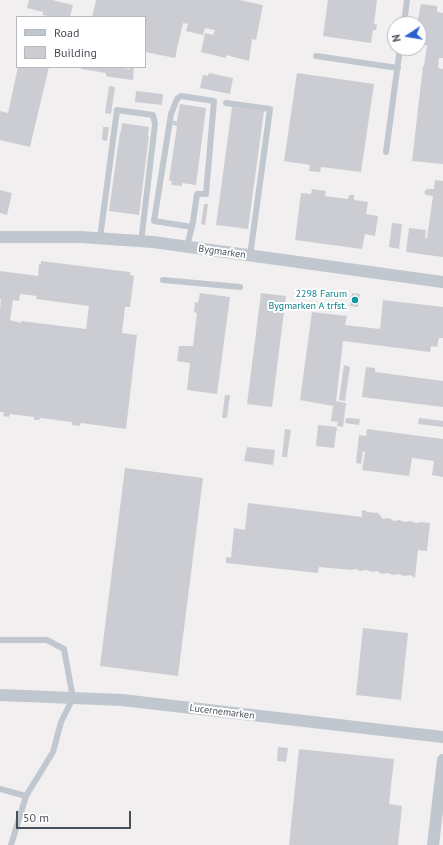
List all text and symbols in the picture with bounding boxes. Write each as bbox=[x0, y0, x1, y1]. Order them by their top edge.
legend bbox=[16, 16, 146, 68]
north arrow bbox=[387, 16, 427, 56]
text: Road bbox=[54, 25, 79, 40]
text: N bbox=[389, 33, 404, 43]
text: Building bbox=[54, 45, 97, 60]
street label: Bygmarken bbox=[198, 243, 246, 261]
place label: 2298 Farum Bygmarken A trfst. bbox=[268, 288, 347, 312]
marker: 2298 Farum Bygmarken A trfst. bbox=[350, 295, 360, 305]
street label: Lucernemarken bbox=[189, 702, 255, 722]
scale bar bbox=[18, 803, 133, 829]
text: 50 m bbox=[23, 810, 49, 825]

